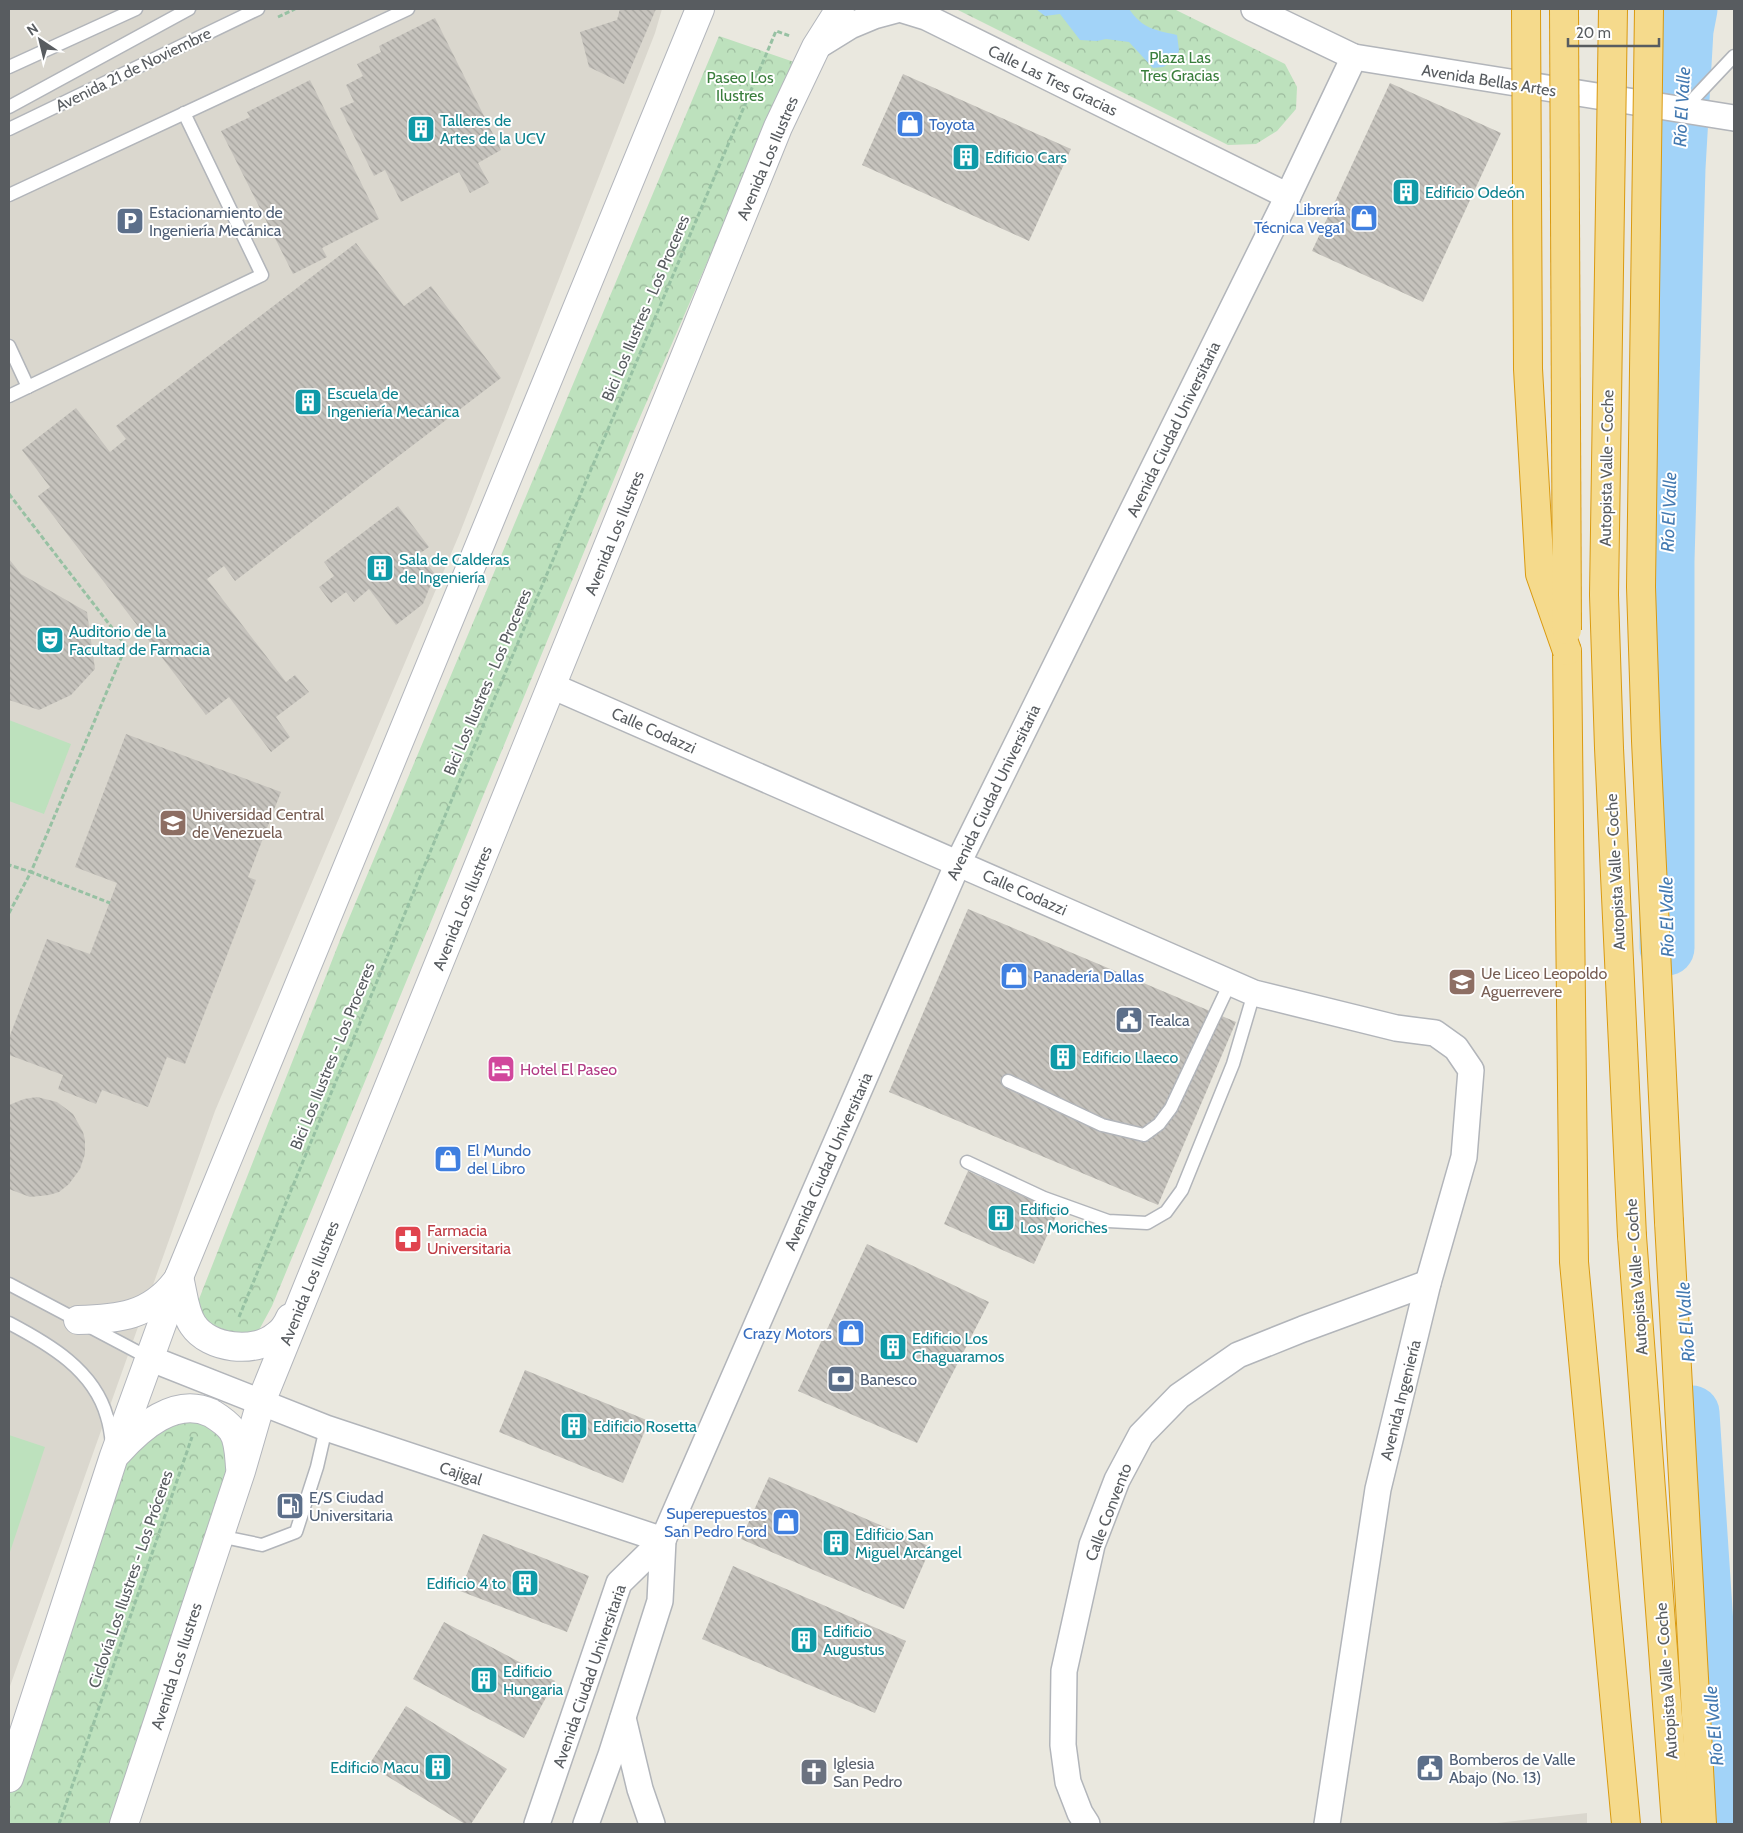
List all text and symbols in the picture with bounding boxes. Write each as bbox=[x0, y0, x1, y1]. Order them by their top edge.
north arrow bbox=[15, 15, 65, 65]
scale bar bbox=[1568, 15, 1659, 47]
text: N bbox=[23, 19, 42, 40]
street label: Avenida 21 de Noviembre bbox=[52, 23, 214, 115]
text: 20 m bbox=[1576, 24, 1611, 42]
street label: Calle Las Tres Gracias bbox=[985, 41, 1121, 120]
park label: Plaza Las Tres Gracias bbox=[1141, 48, 1220, 85]
street label: Avenida Bellas Artes bbox=[1420, 60, 1558, 101]
water label: Río El Valle bbox=[1669, 66, 1695, 148]
park label: Paseo Los Ilustres bbox=[706, 68, 774, 105]
street label: Avenida Los Ilustres bbox=[733, 93, 802, 223]
shop icon: Toyota bbox=[895, 109, 925, 139]
place label: Talleres de Artes de la UCV bbox=[440, 111, 546, 148]
building icon: Talleres de Artes de la UCV bbox=[406, 114, 436, 144]
place label: Toyota bbox=[929, 115, 975, 134]
building icon: Edificio Cars bbox=[951, 142, 981, 172]
place label: Edificio Cars bbox=[985, 148, 1067, 167]
building icon: Edificio Odeón bbox=[1391, 177, 1421, 207]
place label: Edificio Odeón bbox=[1425, 183, 1525, 202]
place label: Librería Técnica Vega1 bbox=[1254, 200, 1345, 237]
place label: Estacionamiento de Ingeniería Mecánica bbox=[149, 203, 283, 240]
shop icon: Librería Técnica Vega1 bbox=[1349, 203, 1379, 233]
parking icon: Estacionamiento de Ingeniería Mecánica bbox=[115, 206, 145, 236]
street label: Bici Los Ilustres - Los Proceres bbox=[598, 212, 693, 404]
street label: Avenida Ciudad Universitaria bbox=[1123, 338, 1224, 520]
place label: Escuela de Ingeniería Mecánica bbox=[327, 384, 460, 421]
building icon: Escuela de Ingeniería Mecánica bbox=[293, 387, 323, 417]
street label: Autopista Valle - Coche bbox=[1596, 389, 1617, 547]
street label: Avenida Los Ilustres bbox=[581, 468, 648, 598]
water label: Río El Valle bbox=[1657, 472, 1681, 552]
place label: Sala de Calderas de Ingeniería bbox=[399, 550, 510, 587]
building icon: Sala de Calderas de Ingeniería bbox=[365, 553, 395, 583]
street label: Bici Los Ilustres - Los Proceres bbox=[440, 586, 535, 778]
place label: Auditorio de la Facultad de Farmacia bbox=[69, 622, 210, 659]
theatre icon: Auditorio de la Facultad de Farmacia bbox=[35, 625, 65, 655]
street label: Avenida Ciudad Universitaria bbox=[943, 701, 1044, 883]
street label: Calle Codazzi bbox=[609, 703, 699, 757]
street label: Autopista Valle - Coche bbox=[1602, 793, 1629, 951]
place label: Universidad Central de Venezuela bbox=[192, 805, 324, 842]
school or university icon: Universidad Central de Venezuela bbox=[158, 808, 188, 838]
street label: Avenida Los Ilustres bbox=[429, 843, 496, 973]
street label: Calle Codazzi bbox=[980, 865, 1070, 919]
water label: Río El Valle bbox=[1655, 877, 1679, 957]
street label: Bici Los Ilustres - Los Proceres bbox=[286, 959, 379, 1153]
shop icon: Panadería Dallas bbox=[999, 961, 1029, 991]
place label: Ue Liceo Leopoldo Aguerrevere bbox=[1481, 964, 1607, 1001]
place label: Panadería Dallas bbox=[1033, 967, 1144, 986]
school or university icon: Ue Liceo Leopoldo Aguerrevere bbox=[1447, 967, 1477, 997]
public building icon: Tealca bbox=[1114, 1005, 1144, 1035]
place label: Tealca bbox=[1148, 1011, 1190, 1030]
building icon: Edificio Llaeco bbox=[1048, 1042, 1078, 1072]
place label: Edificio Llaeco bbox=[1082, 1048, 1178, 1067]
hotel icon: Hotel El Paseo bbox=[486, 1054, 516, 1084]
place label: Hotel El Paseo bbox=[520, 1060, 617, 1079]
street label: Avenida Ciudad Universitaria bbox=[781, 1069, 876, 1253]
place label: El Mundo del Libro bbox=[467, 1141, 531, 1178]
shop icon: El Mundo del Libro bbox=[433, 1144, 463, 1174]
street label: Autopista Valle - Coche bbox=[1622, 1198, 1651, 1356]
place label: Edificio Los Moriches bbox=[1020, 1200, 1108, 1237]
building icon: Edificio Los Moriches bbox=[986, 1203, 1016, 1233]
street label: Avenida Los Ilustres bbox=[276, 1218, 343, 1348]
place label: Farmacia Universitaria bbox=[427, 1221, 511, 1258]
pharmacy icon: Farmacia Universitaria bbox=[393, 1224, 423, 1254]
water label: Río El Valle bbox=[1672, 1281, 1700, 1363]
shop icon: Crazy Motors bbox=[836, 1318, 866, 1348]
place label: Crazy Motors bbox=[743, 1324, 832, 1343]
place label: Edificio Los Chaguaramos bbox=[912, 1329, 1005, 1366]
building icon: Edificio Los Chaguaramos bbox=[878, 1332, 908, 1362]
street label: Avenida Ingeniería bbox=[1376, 1338, 1425, 1462]
bank icon: Banesco bbox=[826, 1364, 856, 1394]
place label: Banesco bbox=[860, 1370, 917, 1389]
building icon: Edificio Rosetta bbox=[559, 1411, 589, 1441]
place label: Edificio Rosetta bbox=[593, 1417, 697, 1436]
street label: Cajigal bbox=[437, 1458, 485, 1489]
street label: Calle Convento bbox=[1081, 1461, 1136, 1564]
street label: Ciclovía Los Ilustres - Los Próceres bbox=[84, 1467, 177, 1691]
place label: E/S Ciudad Universitaria bbox=[309, 1488, 393, 1525]
fuel station icon: E/S Ciudad Universitaria bbox=[275, 1491, 305, 1521]
place label: Superepuestos San Pedro Ford bbox=[664, 1504, 767, 1541]
shop icon: Superepuestos San Pedro Ford bbox=[771, 1507, 801, 1537]
place label: Edificio San Miguel Arcángel bbox=[855, 1525, 962, 1562]
building icon: Edificio San Miguel Arcángel bbox=[821, 1528, 851, 1558]
building icon: Edificio 4 to bbox=[510, 1568, 540, 1598]
place label: Edificio 4 to bbox=[426, 1574, 506, 1593]
street label: Avenida Ciudad Universitaria bbox=[549, 1582, 630, 1770]
street label: Avenida Los Ilustres bbox=[147, 1600, 206, 1732]
street label: Autopista Valle - Coche bbox=[1652, 1602, 1681, 1760]
place label: Edificio Augustus bbox=[823, 1622, 885, 1659]
building icon: Edificio Augustus bbox=[789, 1625, 819, 1655]
place label: Edificio Hungaria bbox=[503, 1662, 564, 1699]
building icon: Edificio Hungaria bbox=[469, 1665, 499, 1695]
water label: Río El Valle bbox=[1700, 1685, 1728, 1767]
place label: Bomberos de Valle Abajo (No. 13) bbox=[1449, 1750, 1575, 1787]
building icon: Edificio Macu bbox=[423, 1752, 453, 1782]
public building icon: Bomberos de Valle Abajo (No. 13) bbox=[1415, 1753, 1445, 1783]
place label: Iglesia San Pedro bbox=[833, 1754, 902, 1791]
church icon: Iglesia San Pedro bbox=[799, 1757, 829, 1787]
place label: Edificio Macu bbox=[330, 1758, 419, 1777]

